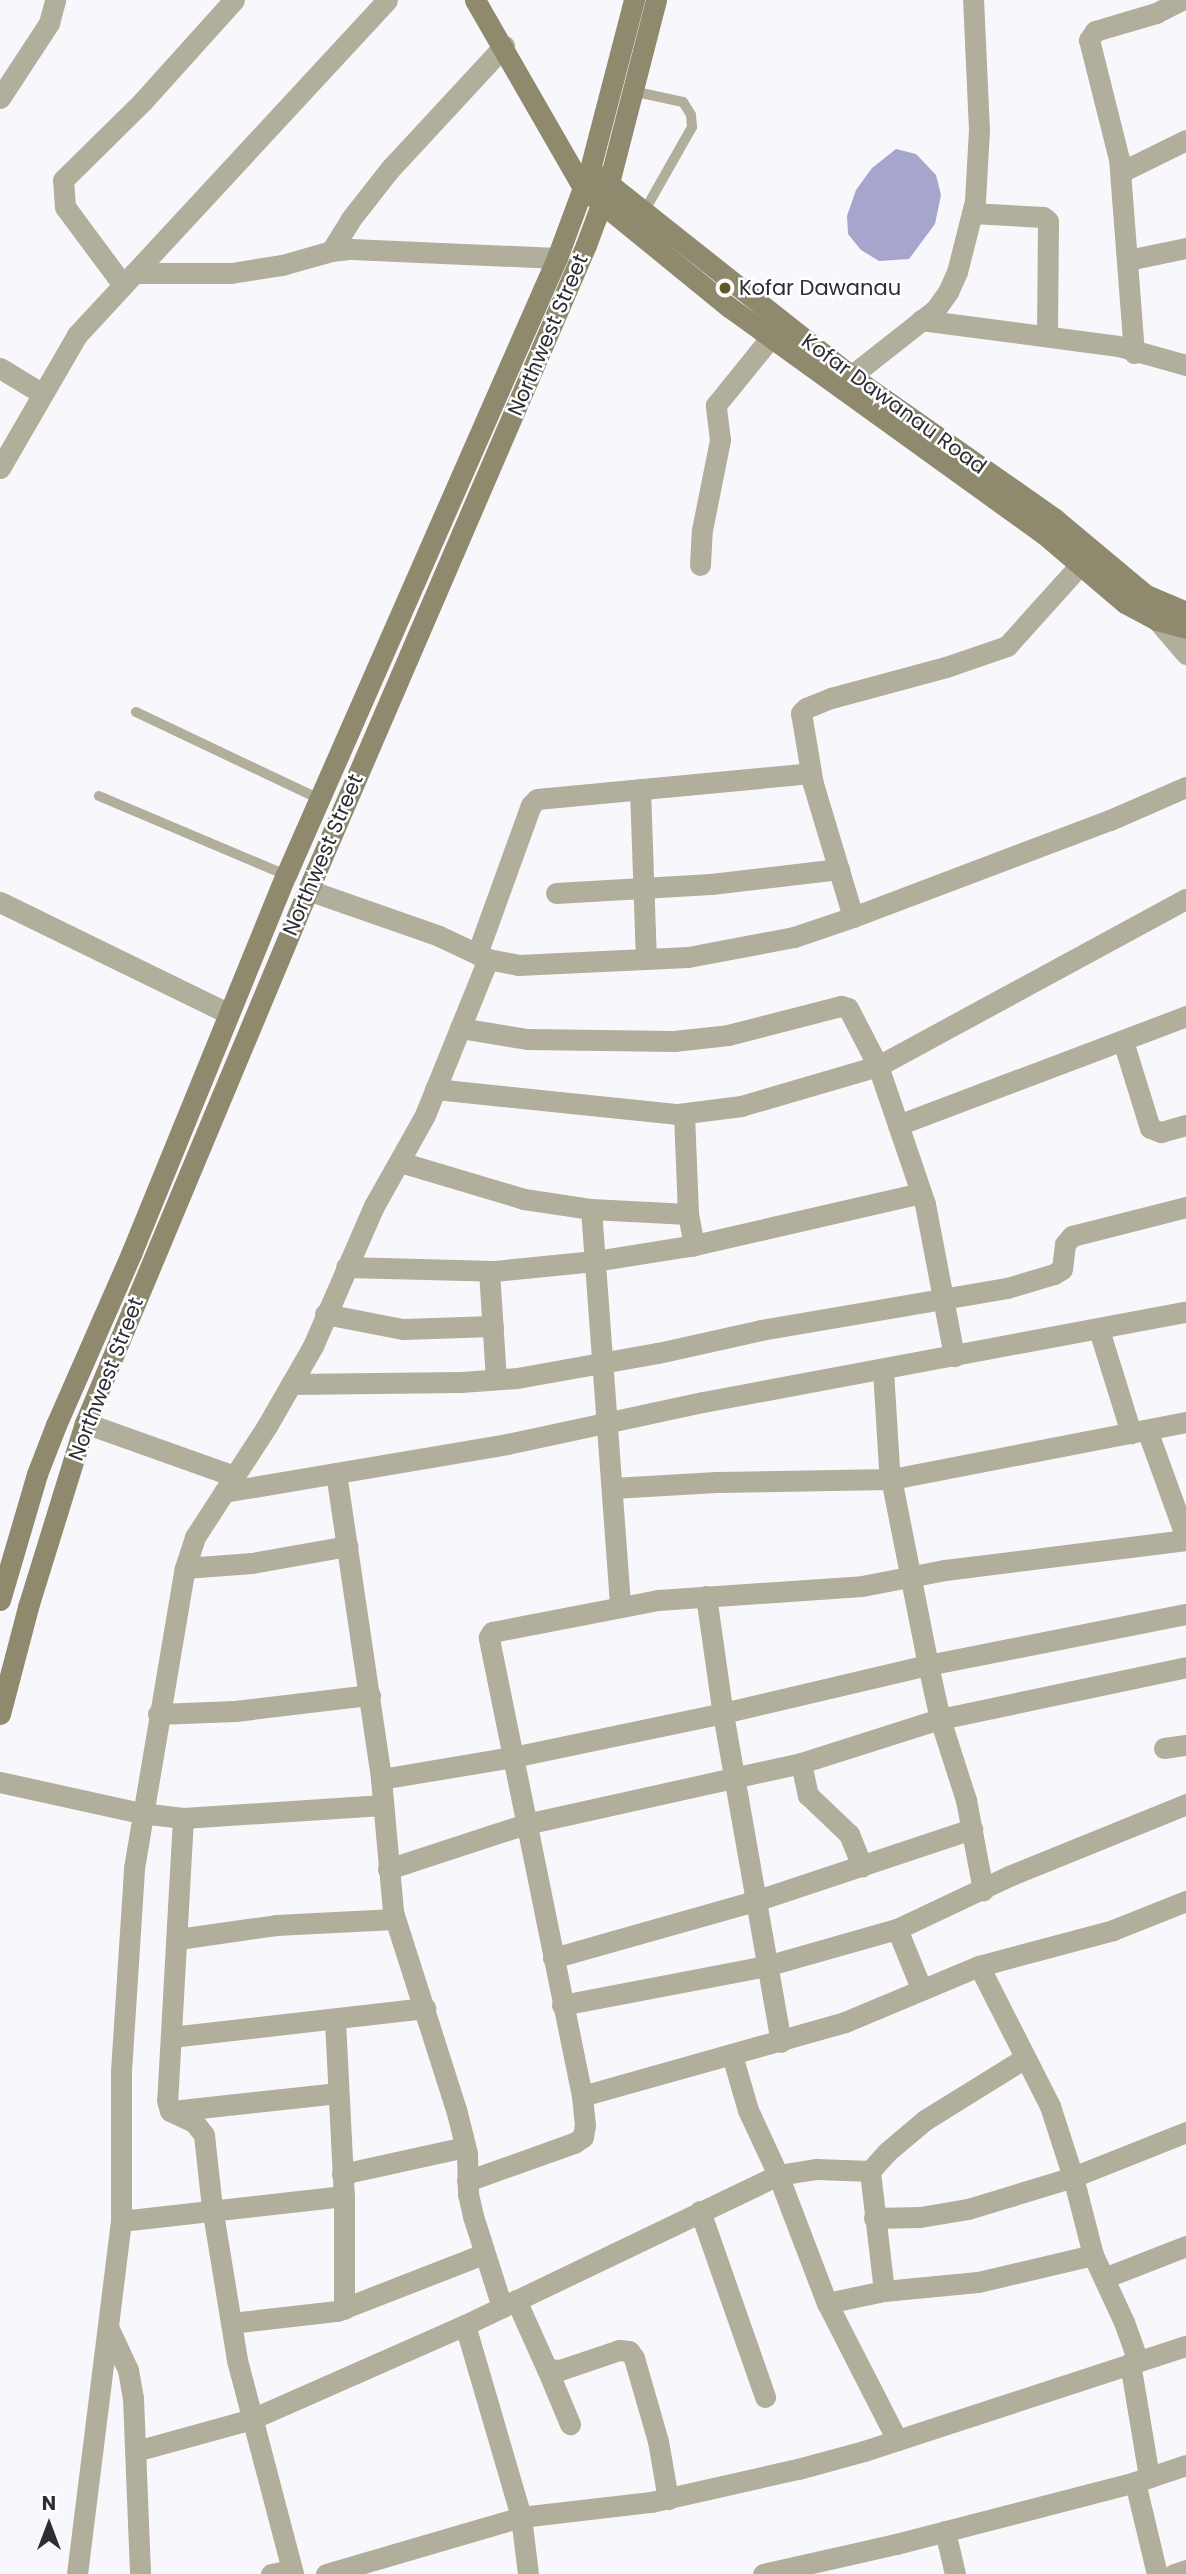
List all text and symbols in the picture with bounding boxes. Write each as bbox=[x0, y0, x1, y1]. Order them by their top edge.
street label: Northwest Street bbox=[503, 250, 593, 420]
place label: Kofar Dawanau bbox=[739, 275, 901, 301]
marker: Kofar Dawanau bbox=[717, 280, 733, 296]
street label: Kofar Dawanau Road bbox=[797, 328, 991, 480]
street label: Northwest Street bbox=[278, 770, 368, 940]
street label: Northwest Street bbox=[63, 1294, 149, 1464]
north arrow bbox=[14, 2490, 84, 2560]
text: N bbox=[42, 2490, 56, 2517]

